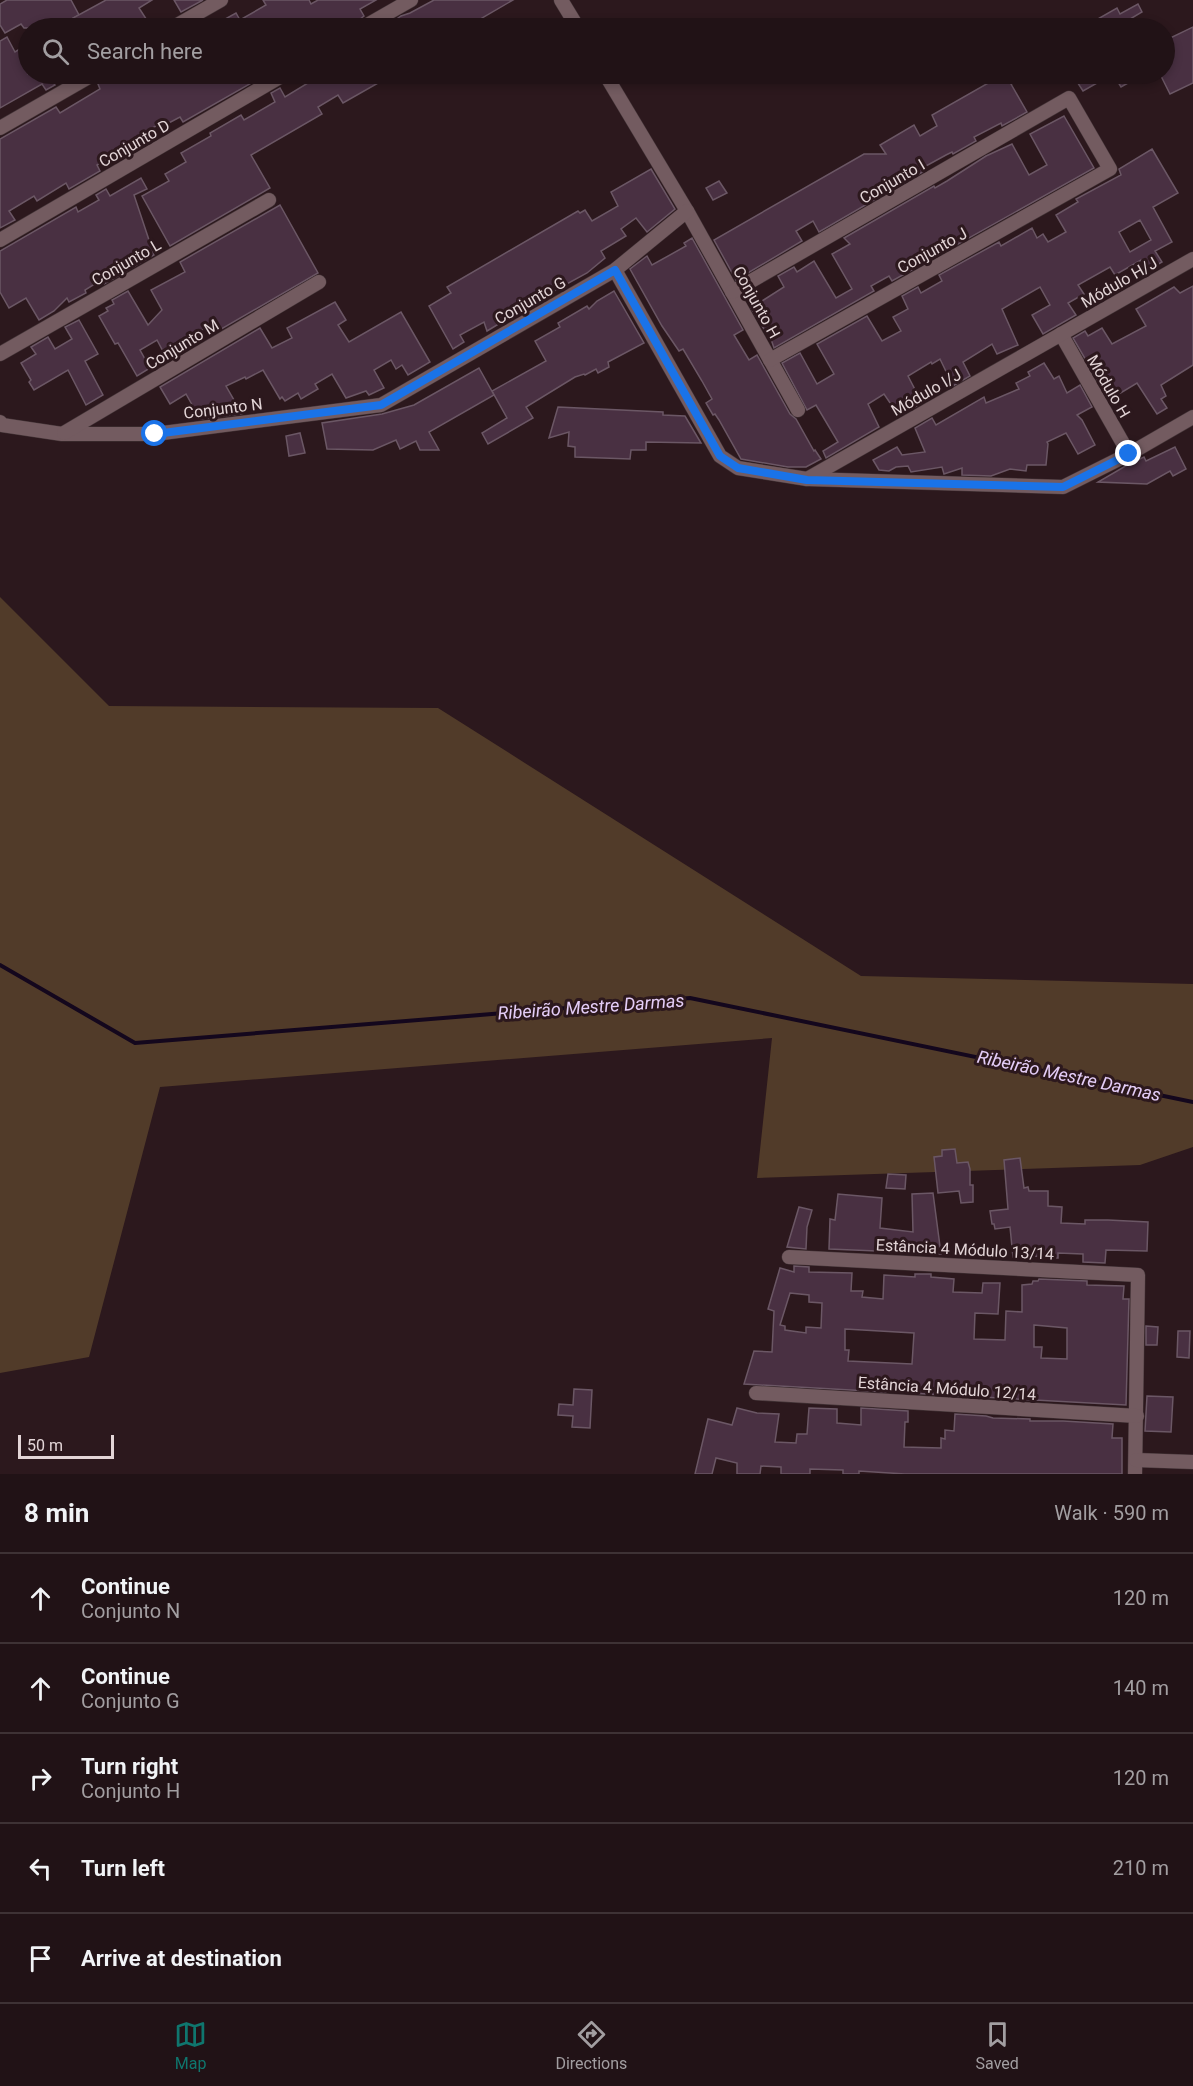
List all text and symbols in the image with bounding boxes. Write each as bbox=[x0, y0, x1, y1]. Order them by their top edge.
search box bbox=[18, 18, 1175, 84]
icon: search bbox=[39, 35, 72, 68]
text: Search here bbox=[87, 39, 203, 64]
street label: Conjunto D bbox=[95, 116, 173, 171]
street label: Conjunto I bbox=[856, 155, 928, 208]
street label: Conjunto J bbox=[894, 223, 970, 277]
street label: Conjunto L bbox=[88, 235, 165, 290]
street label: Módulo H/J bbox=[1078, 253, 1161, 312]
street label: Conjunto H bbox=[729, 263, 784, 342]
street label: Conjunto G bbox=[491, 272, 569, 328]
street label: Conjunto M bbox=[142, 315, 222, 374]
street label: Módulo H bbox=[1083, 351, 1134, 421]
street label: Módulo I/J bbox=[888, 365, 965, 420]
street label: Conjunto N bbox=[182, 394, 264, 423]
route start bbox=[141, 420, 167, 446]
route end bbox=[1115, 440, 1141, 466]
water label: Ribeirão Mestre Darmas bbox=[497, 990, 685, 1024]
water label: Ribeirão Mestre Darmas bbox=[975, 1046, 1163, 1105]
street label: Estância 4 Módulo 13/14 bbox=[875, 1235, 1055, 1264]
street label: Estância 4 Módulo 12/14 bbox=[857, 1373, 1037, 1404]
scale bar bbox=[18, 1432, 114, 1460]
text: 50 m bbox=[27, 1436, 63, 1455]
text: 8 min bbox=[24, 1498, 89, 1528]
text: Walk · 590 m bbox=[1054, 1501, 1169, 1525]
text: Continue bbox=[81, 1574, 170, 1599]
icon: ahead bbox=[24, 1582, 57, 1615]
text: 120 m bbox=[1113, 1586, 1169, 1610]
text: Conjunto N bbox=[81, 1599, 180, 1623]
text: Continue bbox=[81, 1664, 170, 1689]
icon: ahead bbox=[24, 1672, 57, 1705]
text: 140 m bbox=[1113, 1676, 1169, 1700]
text: Conjunto G bbox=[81, 1689, 180, 1713]
text: Turn right bbox=[81, 1754, 178, 1779]
icon: right bbox=[24, 1762, 57, 1795]
text: 120 m bbox=[1113, 1766, 1169, 1790]
text: Conjunto H bbox=[81, 1779, 180, 1803]
icon: left bbox=[24, 1852, 57, 1885]
text: Turn left bbox=[81, 1856, 165, 1881]
text: 210 m bbox=[1113, 1856, 1169, 1880]
icon: arrive bbox=[24, 1942, 57, 1975]
text: Arrive at destination bbox=[81, 1946, 282, 1971]
tab: Map bbox=[174, 2018, 207, 2073]
tab: Directions bbox=[555, 2018, 627, 2073]
tab: Saved bbox=[976, 2018, 1019, 2073]

